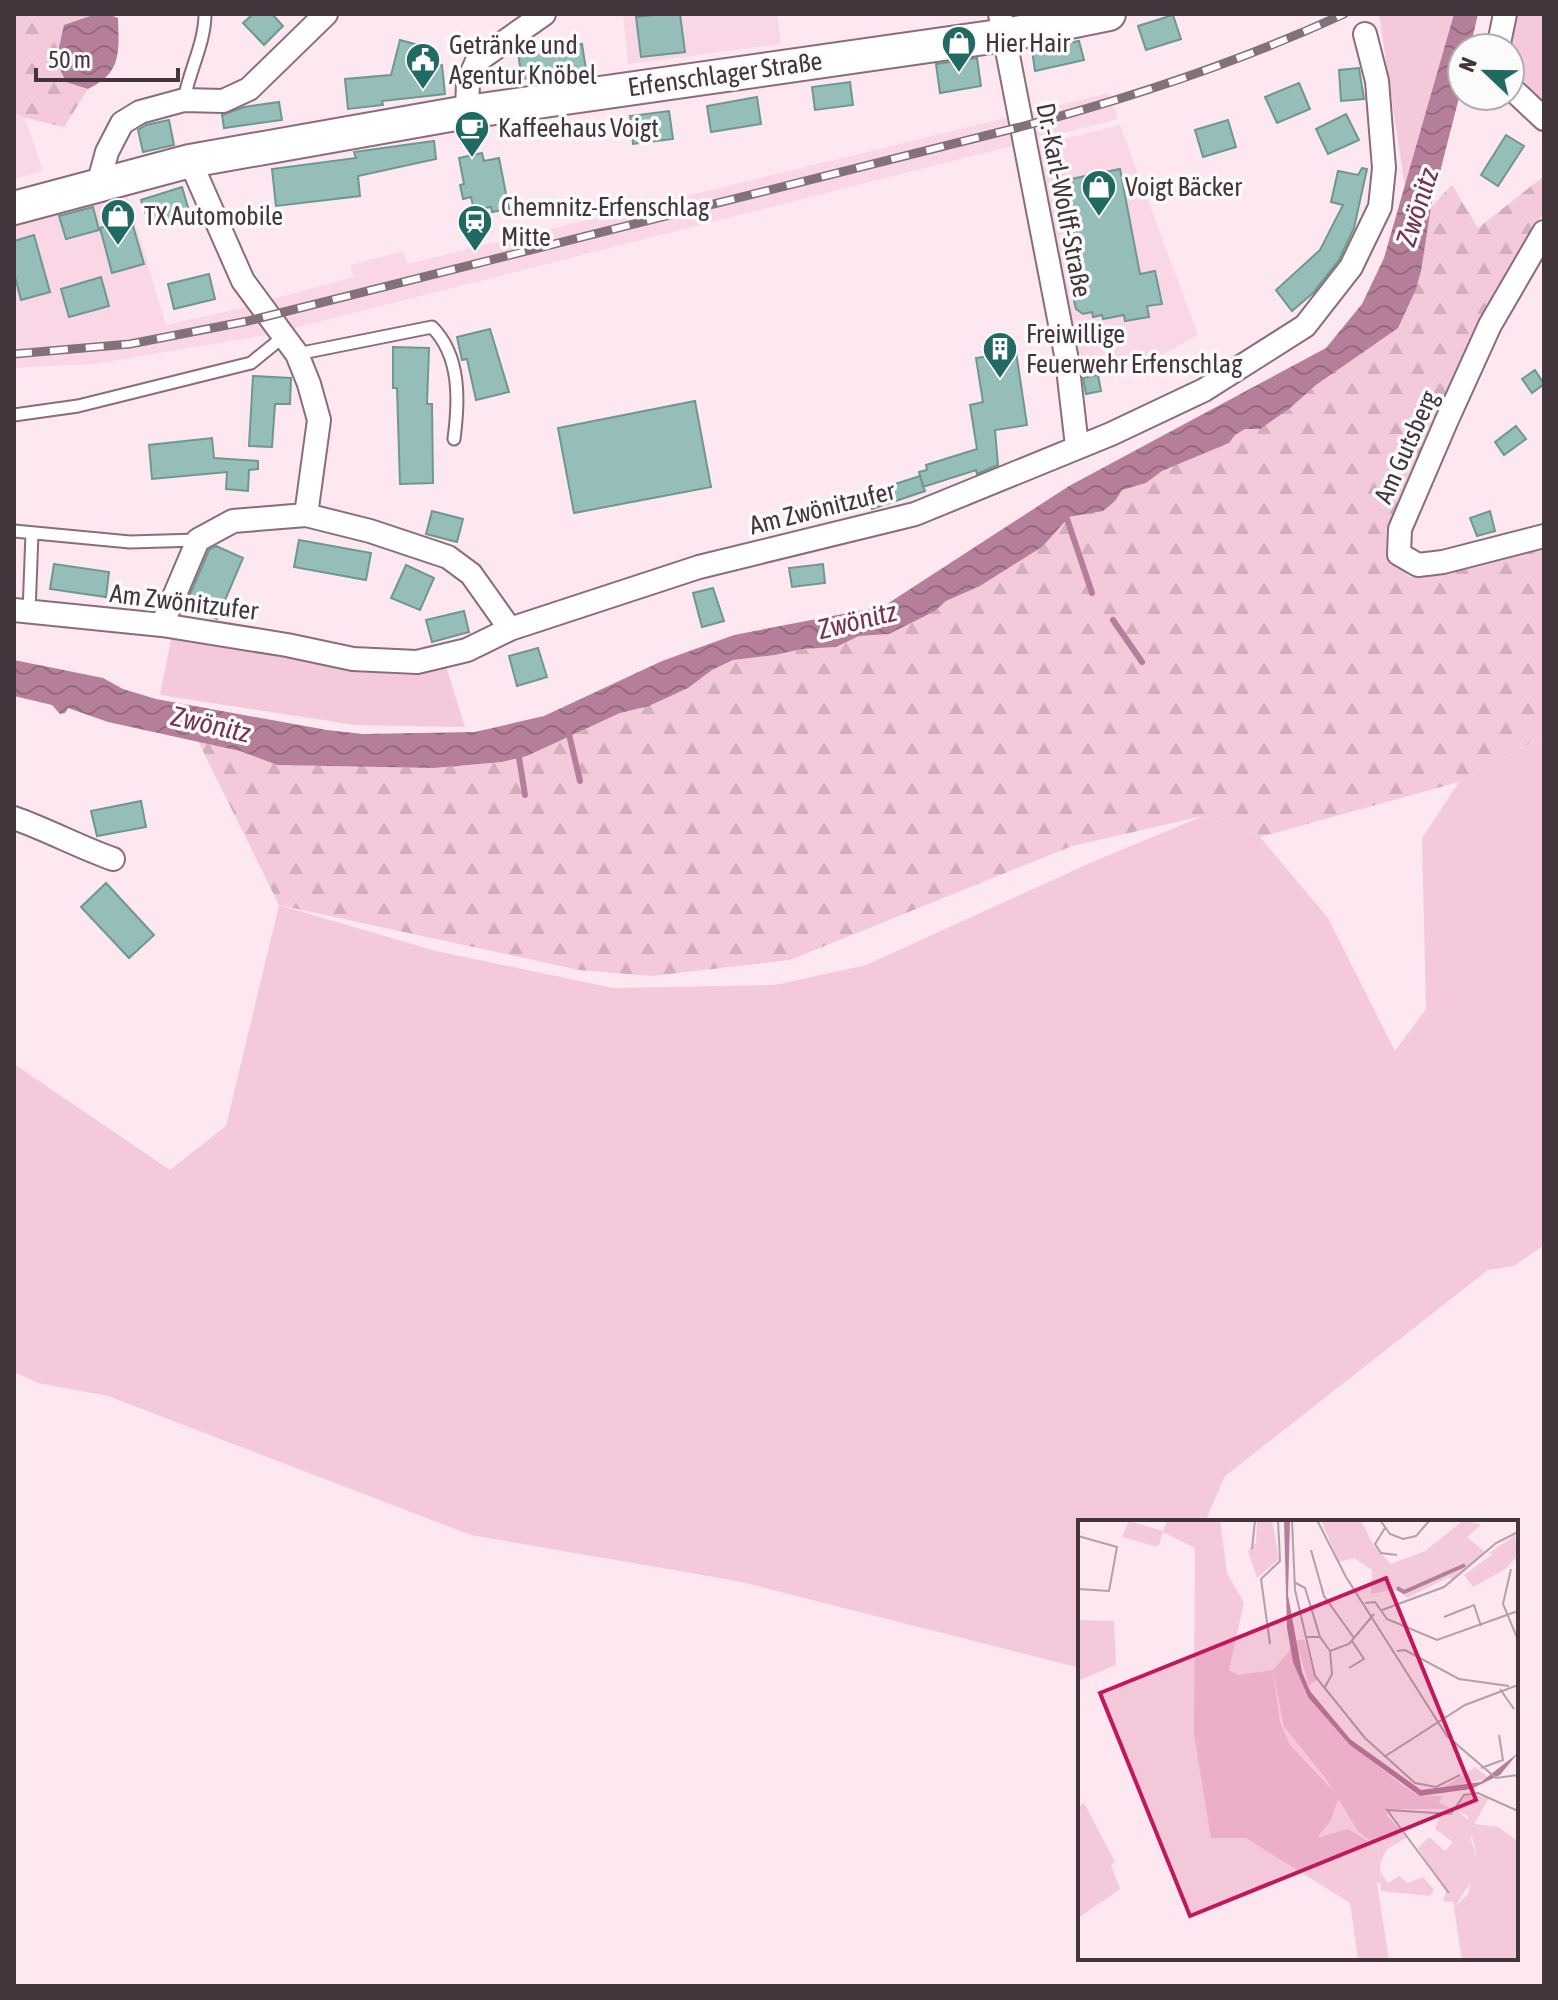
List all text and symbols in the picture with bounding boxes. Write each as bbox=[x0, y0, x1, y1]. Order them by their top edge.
shop icon: Hier Hair bbox=[940, 24, 978, 74]
place label: Hier Hair bbox=[985, 28, 1070, 58]
place label: Getränke und Agentur Knöbel bbox=[449, 30, 597, 90]
scale bar bbox=[36, 32, 178, 82]
north arrow bbox=[1446, 32, 1526, 112]
public building icon: Getränke und Agentur Knöbel bbox=[404, 41, 442, 91]
text: 50 m bbox=[48, 46, 91, 73]
street label: Erfenschlager Straße bbox=[626, 46, 824, 102]
text: N bbox=[1453, 54, 1482, 75]
street label: Dr.-Karl-Wolff-Straße bbox=[1030, 100, 1098, 300]
cafe icon: Kaffeehaus Voigt bbox=[453, 109, 491, 159]
place label: Kaffeehaus Voigt bbox=[498, 113, 659, 143]
water label: Zwönitz bbox=[1389, 163, 1445, 250]
shop icon: Voigt Bäcker bbox=[1080, 168, 1118, 218]
place label: Voigt Bäcker bbox=[1125, 172, 1242, 202]
place label: Chemnitz-Erfenschlag Mitte bbox=[501, 192, 710, 252]
shop icon: TX Automobile bbox=[99, 197, 137, 247]
place label: TX Automobile bbox=[144, 201, 283, 231]
station icon: Chemnitz-Erfenschlag Mitte bbox=[456, 203, 494, 253]
place label: Freiwillige Feuerwehr Erfenschlag bbox=[1026, 319, 1243, 379]
building icon: Freiwillige Feuerwehr Erfenschlag bbox=[981, 330, 1019, 380]
street label: Am Gutsberg bbox=[1368, 385, 1444, 508]
street label: Am Zwönitzufer bbox=[746, 475, 898, 541]
street label: Am Zwönitzufer bbox=[108, 578, 260, 626]
water label: Zwönitz bbox=[814, 595, 901, 645]
water label: Zwönitz bbox=[168, 699, 255, 749]
inset map bbox=[1078, 1520, 1518, 1960]

